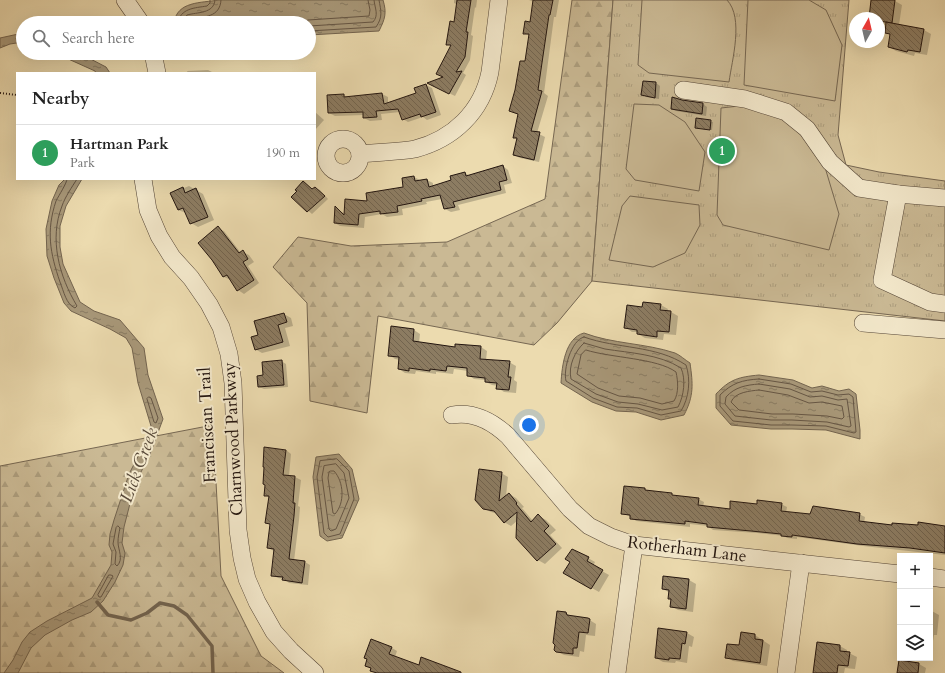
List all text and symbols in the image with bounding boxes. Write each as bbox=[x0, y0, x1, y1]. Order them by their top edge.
north arrow bbox=[849, 12, 885, 48]
search box bbox=[16, 16, 316, 60]
icon: search bbox=[30, 27, 52, 49]
text: Search here bbox=[62, 28, 135, 48]
text: Nearby bbox=[32, 87, 89, 110]
text: Hartman Park bbox=[70, 134, 169, 154]
pin: 1 bbox=[709, 136, 735, 166]
text: 1 bbox=[42, 144, 48, 162]
text: 190 m bbox=[266, 144, 300, 162]
text: Park bbox=[70, 154, 95, 172]
street label: Charnwood Parkway bbox=[217, 362, 249, 516]
street label: Franciscan Trail bbox=[192, 366, 222, 483]
your location bbox=[519, 415, 539, 435]
water label: Lick Creek bbox=[114, 424, 164, 506]
street label: Rotherham Lane bbox=[626, 530, 748, 568]
map controls bbox=[897, 553, 933, 661]
button: + bbox=[897, 553, 933, 589]
button: − bbox=[897, 589, 933, 625]
button: layers bbox=[897, 625, 933, 661]

